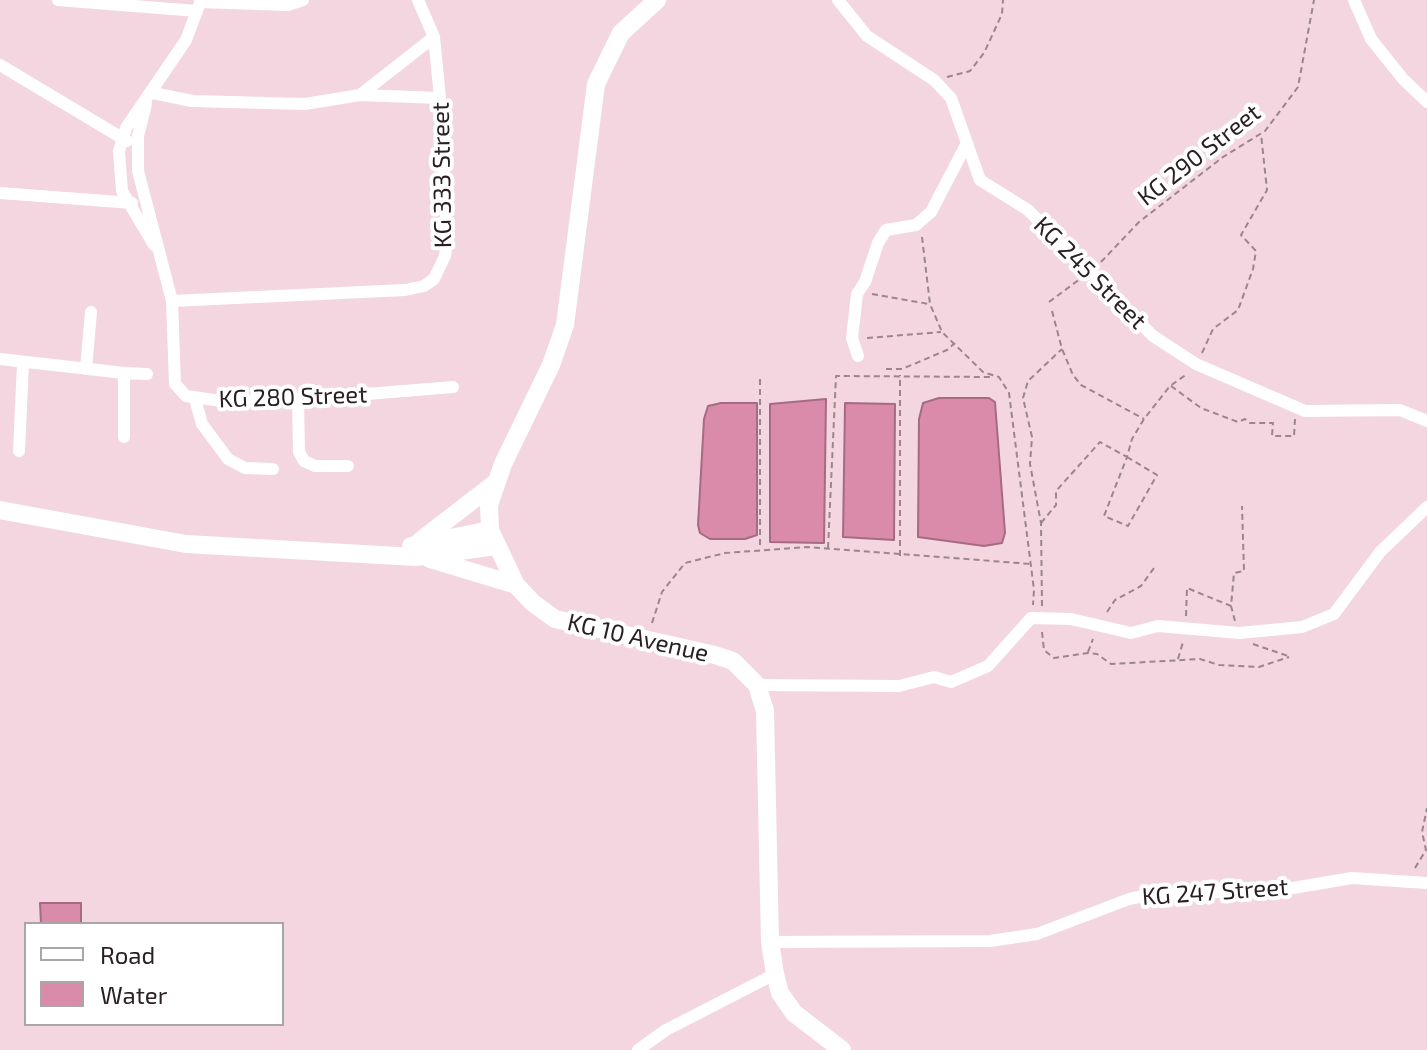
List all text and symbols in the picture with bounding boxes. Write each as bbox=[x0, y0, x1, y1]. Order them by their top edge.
street label: KG 290 Street bbox=[1132, 98, 1266, 212]
street label: KG 333 Street bbox=[426, 102, 458, 248]
street label: KG 245 Street bbox=[1028, 211, 1152, 335]
street label: KG 280 Street bbox=[218, 380, 368, 414]
street label: KG 10 Avenue bbox=[565, 608, 711, 668]
street label: KG 247 Street bbox=[1141, 873, 1289, 911]
legend bbox=[24, 922, 284, 1026]
text: Road bbox=[100, 940, 155, 969]
text: Water bbox=[100, 980, 167, 1009]

